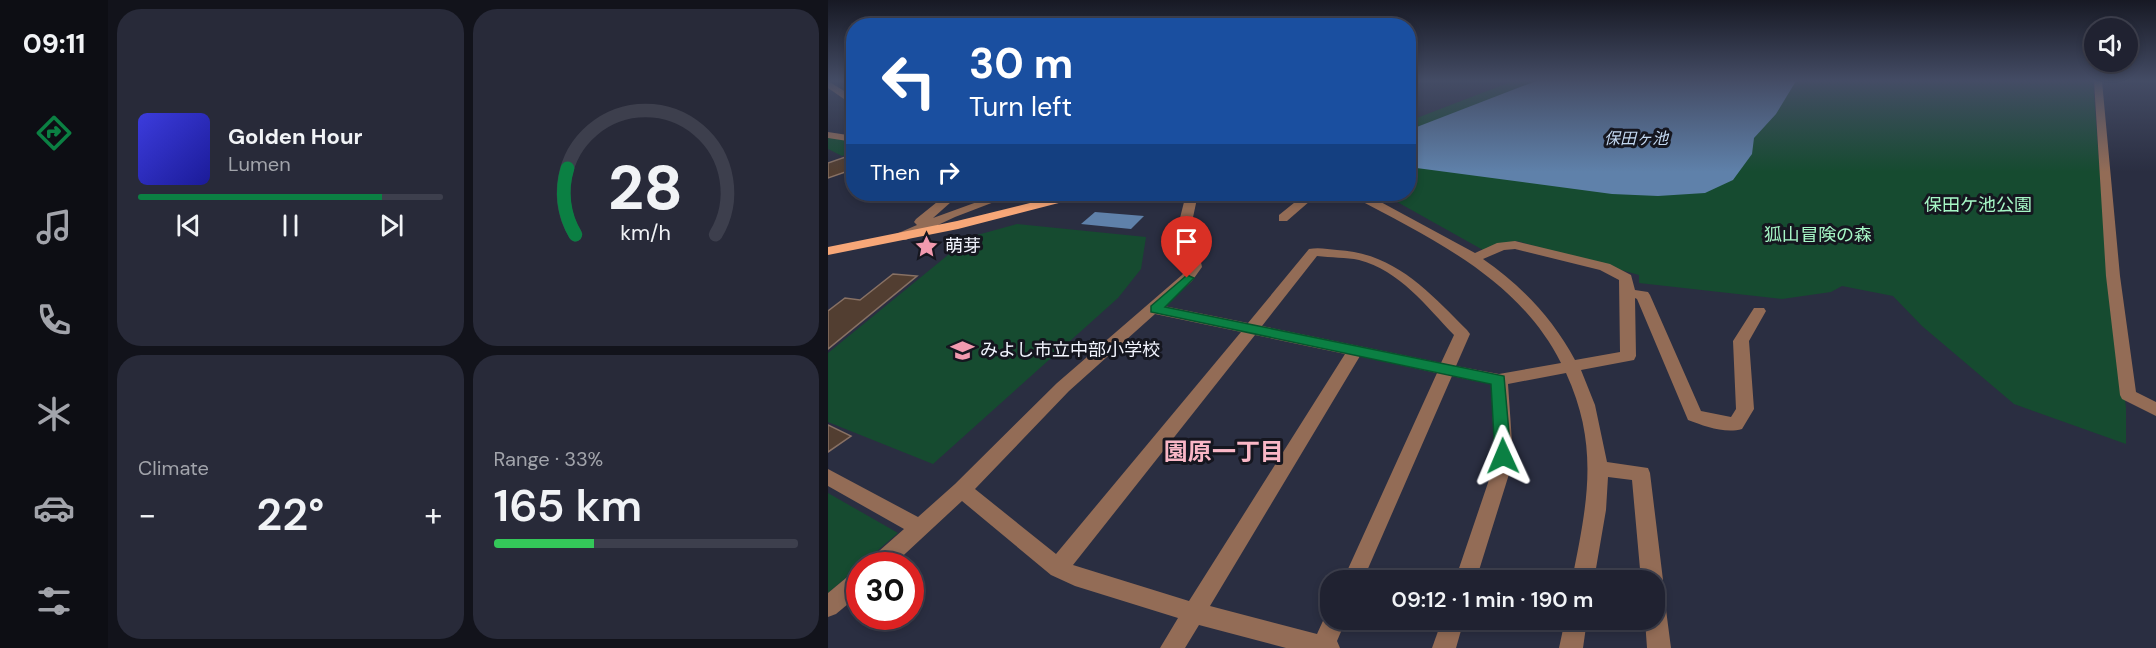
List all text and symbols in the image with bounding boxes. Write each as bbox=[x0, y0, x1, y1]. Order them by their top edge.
map controls bbox=[2084, 18, 2138, 72]
button: sound bbox=[2084, 18, 2138, 72]
text: 09:11 bbox=[23, 26, 85, 61]
text: 30 m bbox=[969, 36, 1073, 91]
icon: left bbox=[870, 42, 948, 120]
text: Turn left bbox=[969, 89, 1072, 124]
icon: directions bbox=[33, 112, 75, 154]
text: Golden Hour bbox=[228, 122, 363, 151]
water label: 保田ヶ池 bbox=[1604, 128, 1670, 149]
text: 28 bbox=[608, 147, 683, 228]
text: Lumen bbox=[228, 151, 291, 177]
icon: right bbox=[932, 156, 965, 189]
text: Then bbox=[870, 158, 920, 187]
park label: 保田ケ池公園 bbox=[1924, 193, 2032, 217]
icon: music bbox=[33, 206, 75, 248]
icon: previous bbox=[172, 209, 205, 242]
icon: pause bbox=[274, 209, 307, 242]
icon: next bbox=[375, 209, 408, 242]
pin bbox=[1161, 216, 1212, 278]
text: km/h bbox=[620, 219, 671, 247]
park label: 狐山冒険の森 bbox=[1764, 223, 1872, 247]
icon: arrive bbox=[1170, 225, 1203, 258]
place icon: 萌芽 bbox=[914, 233, 940, 259]
place label: 萌芽 bbox=[945, 234, 981, 258]
icon: phone bbox=[33, 299, 75, 341]
school or university icon: みよし市立中部小学校 bbox=[949, 337, 975, 363]
place label: みよし市立中部小学校 bbox=[980, 338, 1160, 362]
icon: climate bbox=[33, 393, 75, 435]
position arrow bbox=[1471, 424, 1535, 488]
district label: 園原一丁目 bbox=[1164, 436, 1284, 467]
text: Range · 33% bbox=[494, 446, 603, 472]
text: Climate bbox=[138, 455, 209, 481]
text: 165 km bbox=[494, 476, 642, 535]
text: 22° bbox=[256, 485, 324, 544]
icon: car bbox=[33, 487, 75, 529]
text: − bbox=[138, 493, 156, 536]
text: + bbox=[424, 493, 443, 536]
speed limit sign: 30 bbox=[846, 552, 924, 630]
icon: filters bbox=[33, 580, 75, 622]
text: 09:12 · 1 min · 190 m bbox=[1392, 585, 1593, 614]

